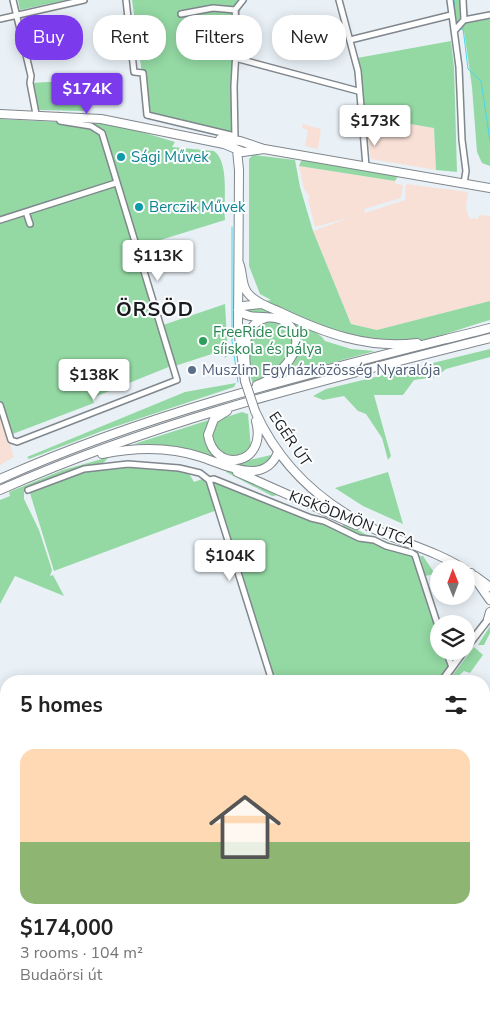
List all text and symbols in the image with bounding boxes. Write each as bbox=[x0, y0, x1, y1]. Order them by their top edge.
chip: Buy bbox=[15, 15, 83, 60]
chip: Rent bbox=[93, 15, 166, 60]
chip: Filters bbox=[176, 15, 262, 60]
chip: New bbox=[272, 15, 346, 60]
pin: $174K bbox=[52, 72, 122, 115]
text: $174K bbox=[62, 78, 112, 100]
pin: $173K bbox=[340, 104, 410, 147]
text: $173K bbox=[350, 110, 400, 132]
place label: Sági Művek bbox=[131, 147, 209, 167]
marker: Sági Művek bbox=[115, 151, 127, 163]
place label: Berczik Művek bbox=[149, 197, 246, 217]
marker: Berczik Művek bbox=[133, 201, 145, 213]
pin: $113K bbox=[123, 240, 193, 282]
text: $113K bbox=[133, 245, 183, 267]
district label: ÖRSÖD bbox=[116, 296, 194, 323]
place label: FreeRide Club síiskola és pálya bbox=[213, 322, 322, 359]
marker: FreeRide Club síiskola és pálya bbox=[197, 335, 209, 347]
pin: $138K bbox=[59, 358, 129, 401]
place label: Muszlim Egyházközösség Nyaralója bbox=[202, 360, 440, 380]
text: $138K bbox=[69, 364, 119, 386]
marker: Muszlim Egyházközösség Nyaralója bbox=[186, 364, 198, 376]
street label: EGÉR ÚT bbox=[264, 407, 317, 470]
street label: KISKÖDMÖN UTCA bbox=[286, 486, 418, 552]
pin: $104K bbox=[195, 540, 265, 582]
text: $104K bbox=[205, 545, 255, 567]
north arrow bbox=[430, 560, 475, 605]
map controls bbox=[430, 560, 475, 660]
button: layers bbox=[430, 615, 475, 660]
text: 5 homes bbox=[20, 691, 103, 719]
icon: filters bbox=[442, 691, 470, 719]
icon: home bbox=[200, 782, 290, 872]
text: $174,000 bbox=[20, 914, 113, 942]
text: 3 rooms · 104 m² bbox=[20, 942, 143, 964]
text: Budaörsi út bbox=[20, 964, 102, 986]

